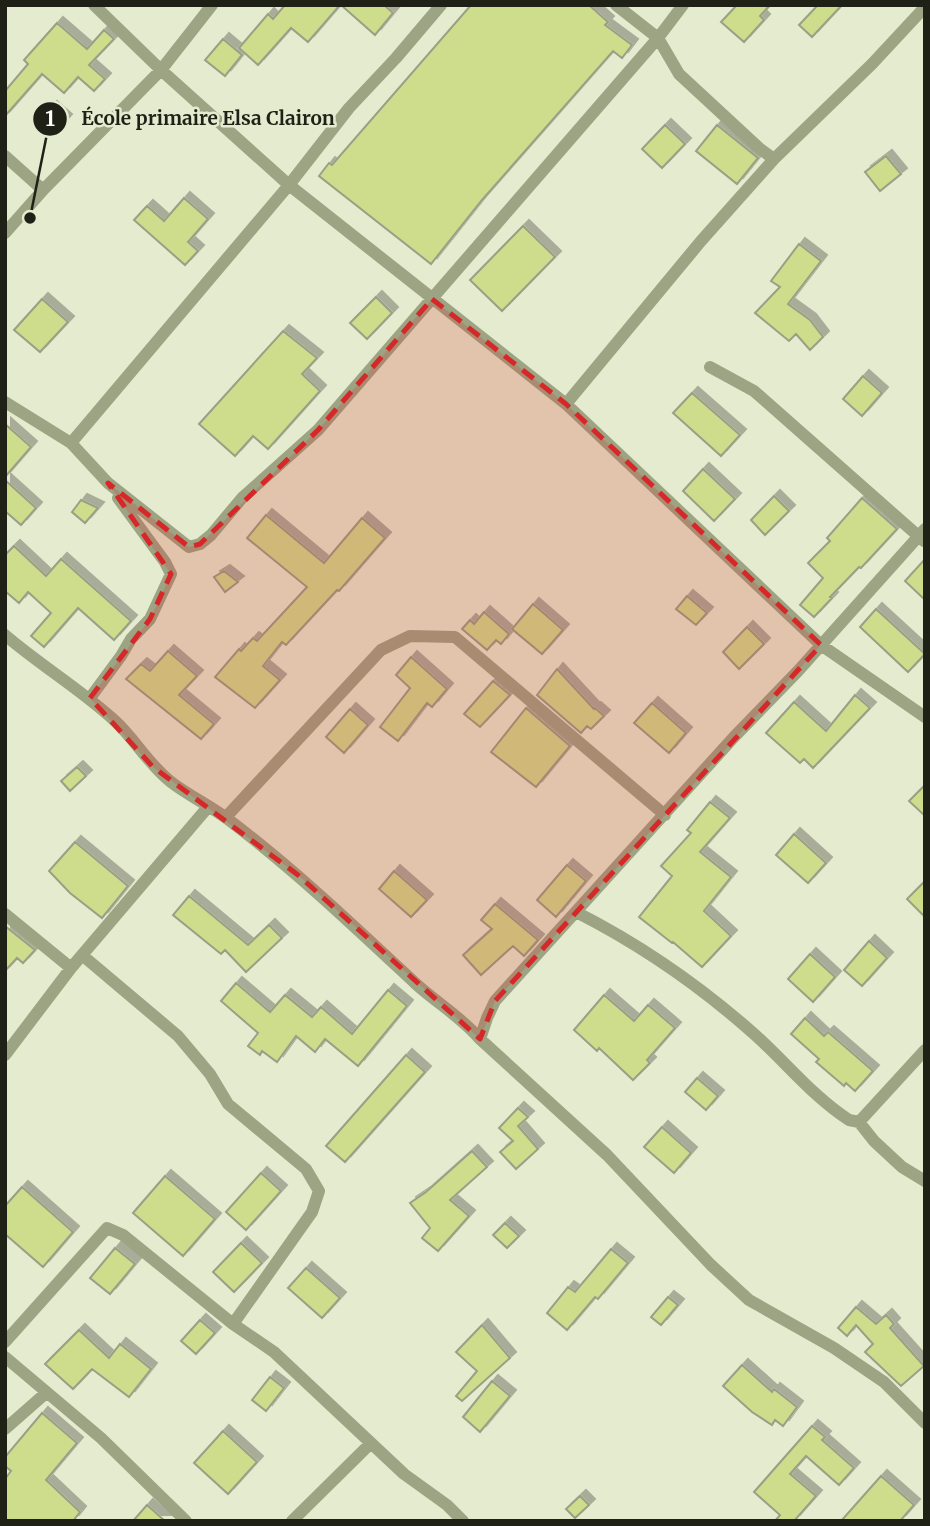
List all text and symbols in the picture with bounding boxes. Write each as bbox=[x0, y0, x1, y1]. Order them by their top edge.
callout: École primaire Elsa Clairon bbox=[33, 99, 349, 139]
text: 1 bbox=[45, 105, 55, 132]
text: École primaire Elsa Clairon bbox=[81, 106, 335, 130]

